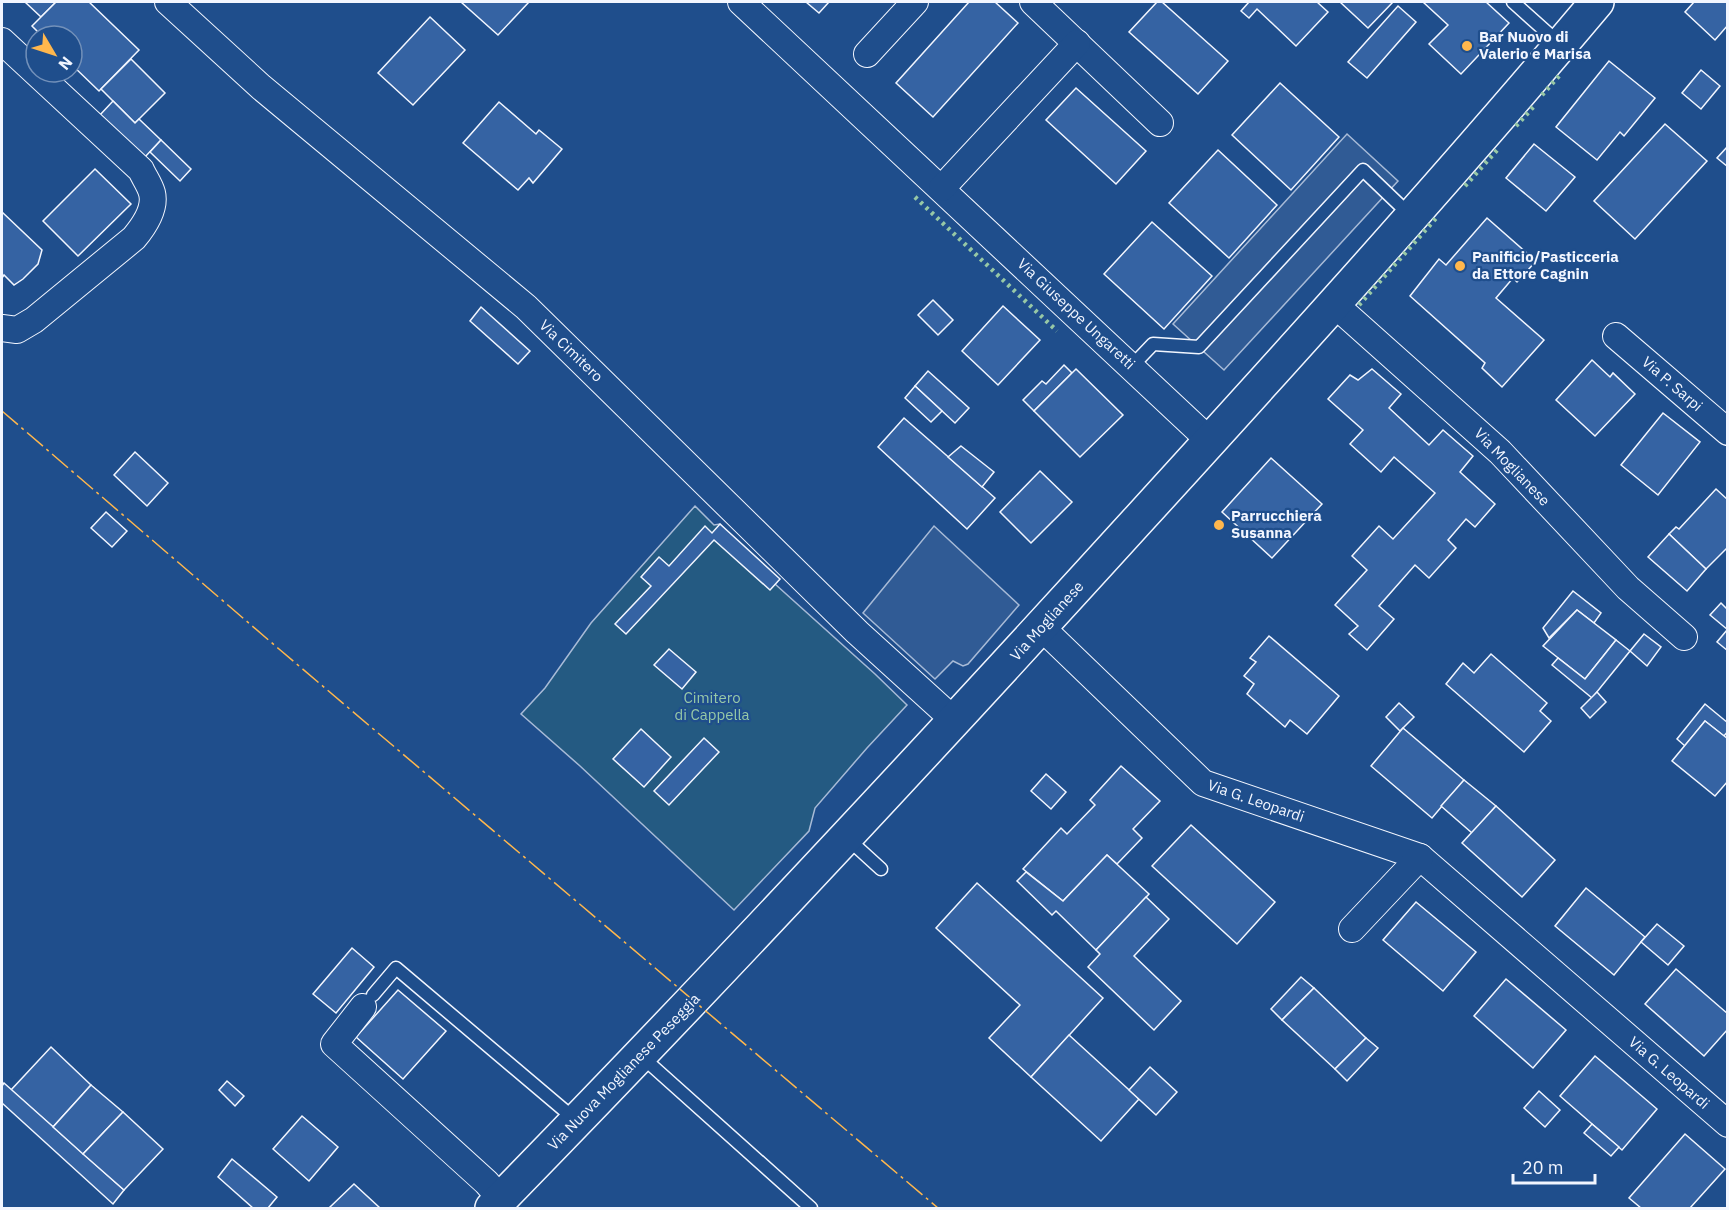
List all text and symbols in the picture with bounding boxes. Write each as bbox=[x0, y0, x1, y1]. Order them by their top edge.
north arrow bbox=[24, 24, 84, 84]
place label: Bar Nuovo di Valerio e Marisa bbox=[1479, 27, 1592, 63]
marker: Bar Nuovo di Valerio e Marisa bbox=[1460, 39, 1474, 53]
text: N bbox=[54, 53, 77, 74]
place label: Panificio/Pasticceria da Ettore Cagnin bbox=[1472, 247, 1619, 283]
street label: Via Giuseppe Ungaretti bbox=[1013, 254, 1139, 373]
marker: Panificio/Pasticceria da Ettore Cagnin bbox=[1453, 259, 1467, 273]
street label: Via Cimitero bbox=[535, 315, 607, 386]
street label: Via P. Sarpi bbox=[1638, 352, 1707, 415]
street label: Via Moglianese bbox=[1470, 424, 1554, 510]
place label: Parrucchiera Susanna bbox=[1231, 506, 1322, 542]
marker: Parrucchiera Susanna bbox=[1212, 518, 1226, 532]
street label: Via Moglianese bbox=[1006, 577, 1088, 665]
park label: Cimitero di Cappella bbox=[674, 688, 750, 724]
street label: Via G. Leopardi bbox=[1205, 775, 1307, 826]
street label: Via Nuova Moglianese Peseggia bbox=[544, 989, 704, 1154]
street label: Via G. Leopardi bbox=[1625, 1032, 1714, 1113]
scale bar bbox=[1513, 1147, 1596, 1185]
text: 20 m bbox=[1522, 1156, 1564, 1179]

